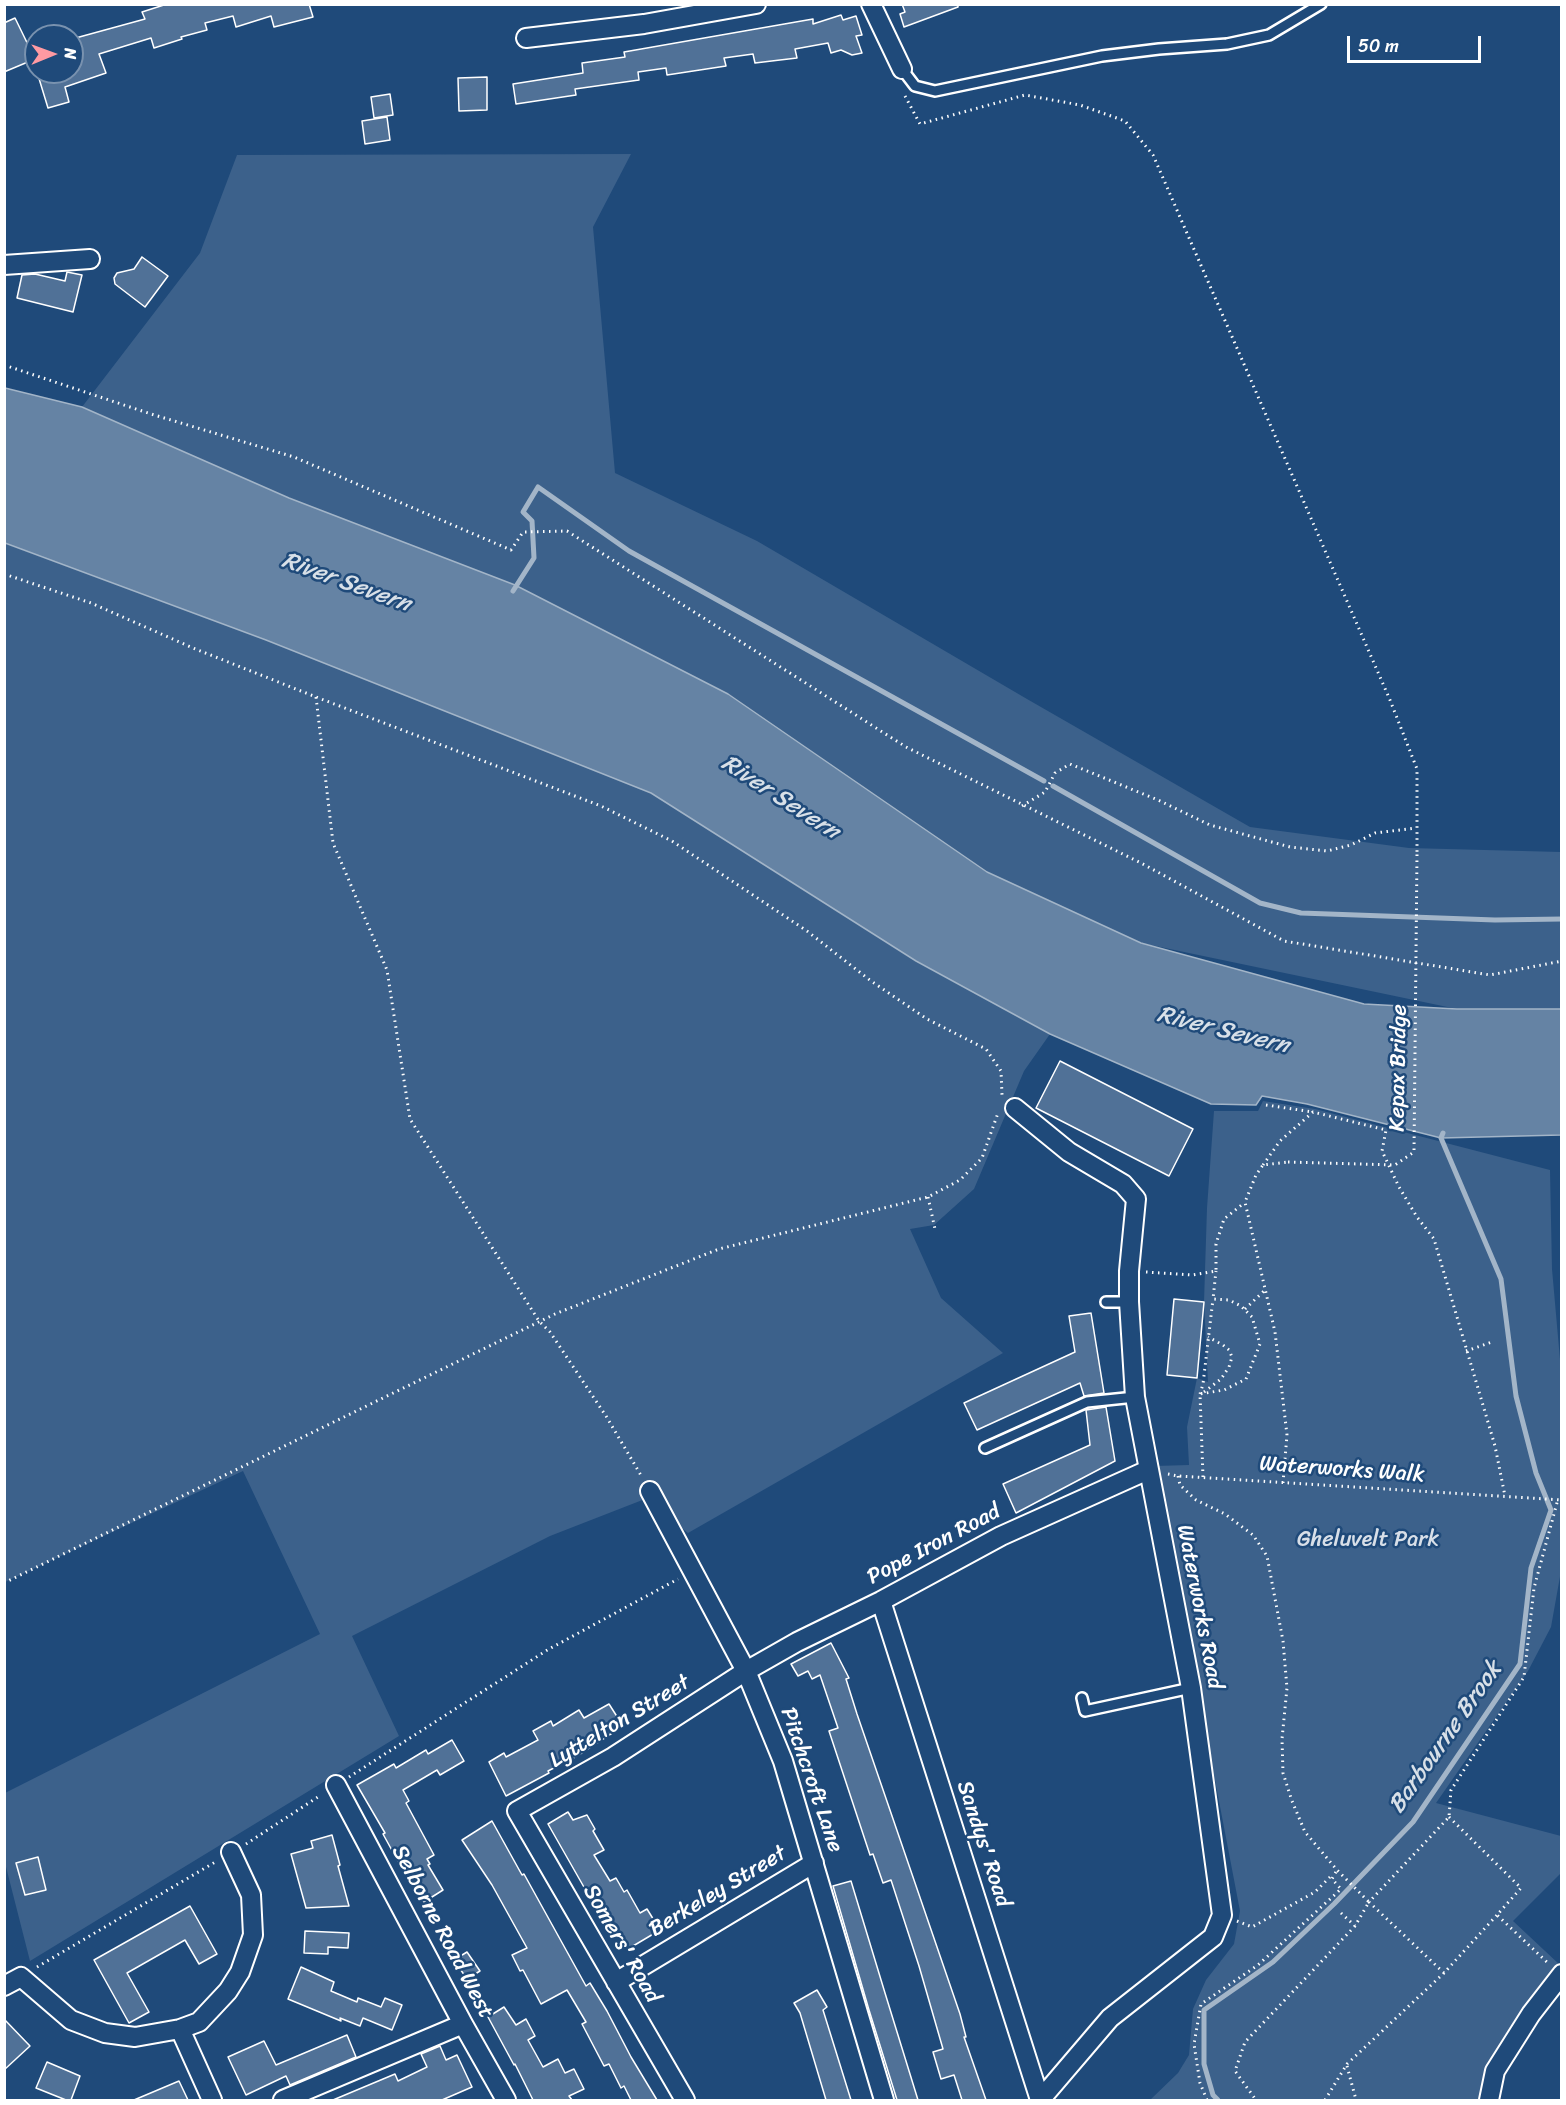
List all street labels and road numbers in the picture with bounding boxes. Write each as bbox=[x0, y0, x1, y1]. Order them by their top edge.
street label: Kepax Bridge bbox=[1385, 1004, 1413, 1132]
street label: Waterworks Walk bbox=[1259, 1451, 1425, 1489]
street label: Pope Iron Road bbox=[863, 1499, 1005, 1591]
street label: Waterworks Road bbox=[1170, 1523, 1228, 1691]
street label: Lyttelton Street bbox=[545, 1670, 695, 1774]
street label: Pitchcroft Lane bbox=[774, 1704, 848, 1856]
street label: Sandys' Road bbox=[950, 1778, 1016, 1910]
street label: Selborne Road West bbox=[385, 1841, 499, 2023]
street label: Berkeley Street bbox=[645, 1841, 791, 1943]
street label: Somers' Road bbox=[576, 1880, 666, 2008]

